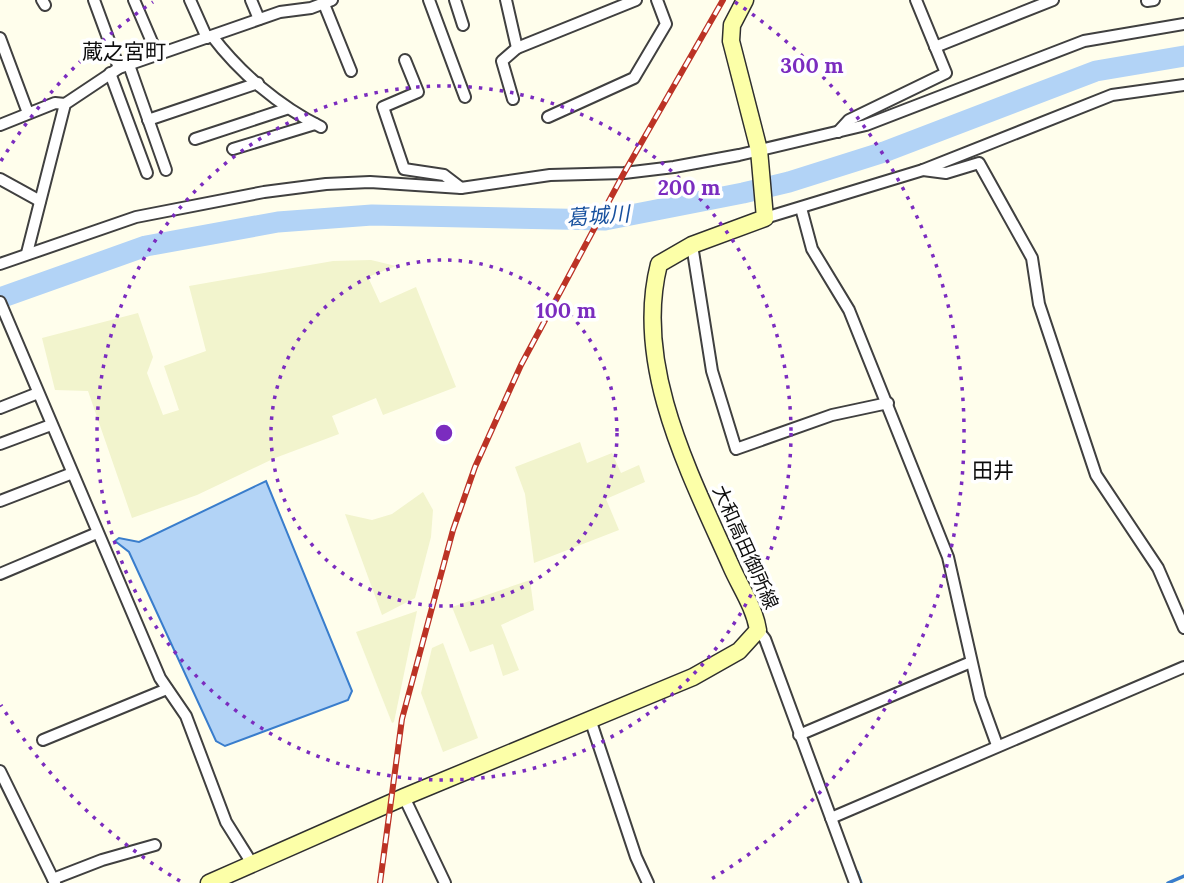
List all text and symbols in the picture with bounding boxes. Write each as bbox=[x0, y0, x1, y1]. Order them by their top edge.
district label: 蔵之宮町 bbox=[82, 38, 166, 65]
text: 300 m bbox=[780, 52, 844, 79]
text: 200 m bbox=[658, 174, 720, 201]
water label: 葛城川 bbox=[566, 200, 632, 231]
text: 100 m bbox=[536, 297, 596, 324]
centre of rings bbox=[432, 421, 456, 445]
district label: 田井 bbox=[972, 457, 1014, 484]
street label: 大和高田御所線 bbox=[708, 481, 784, 613]

